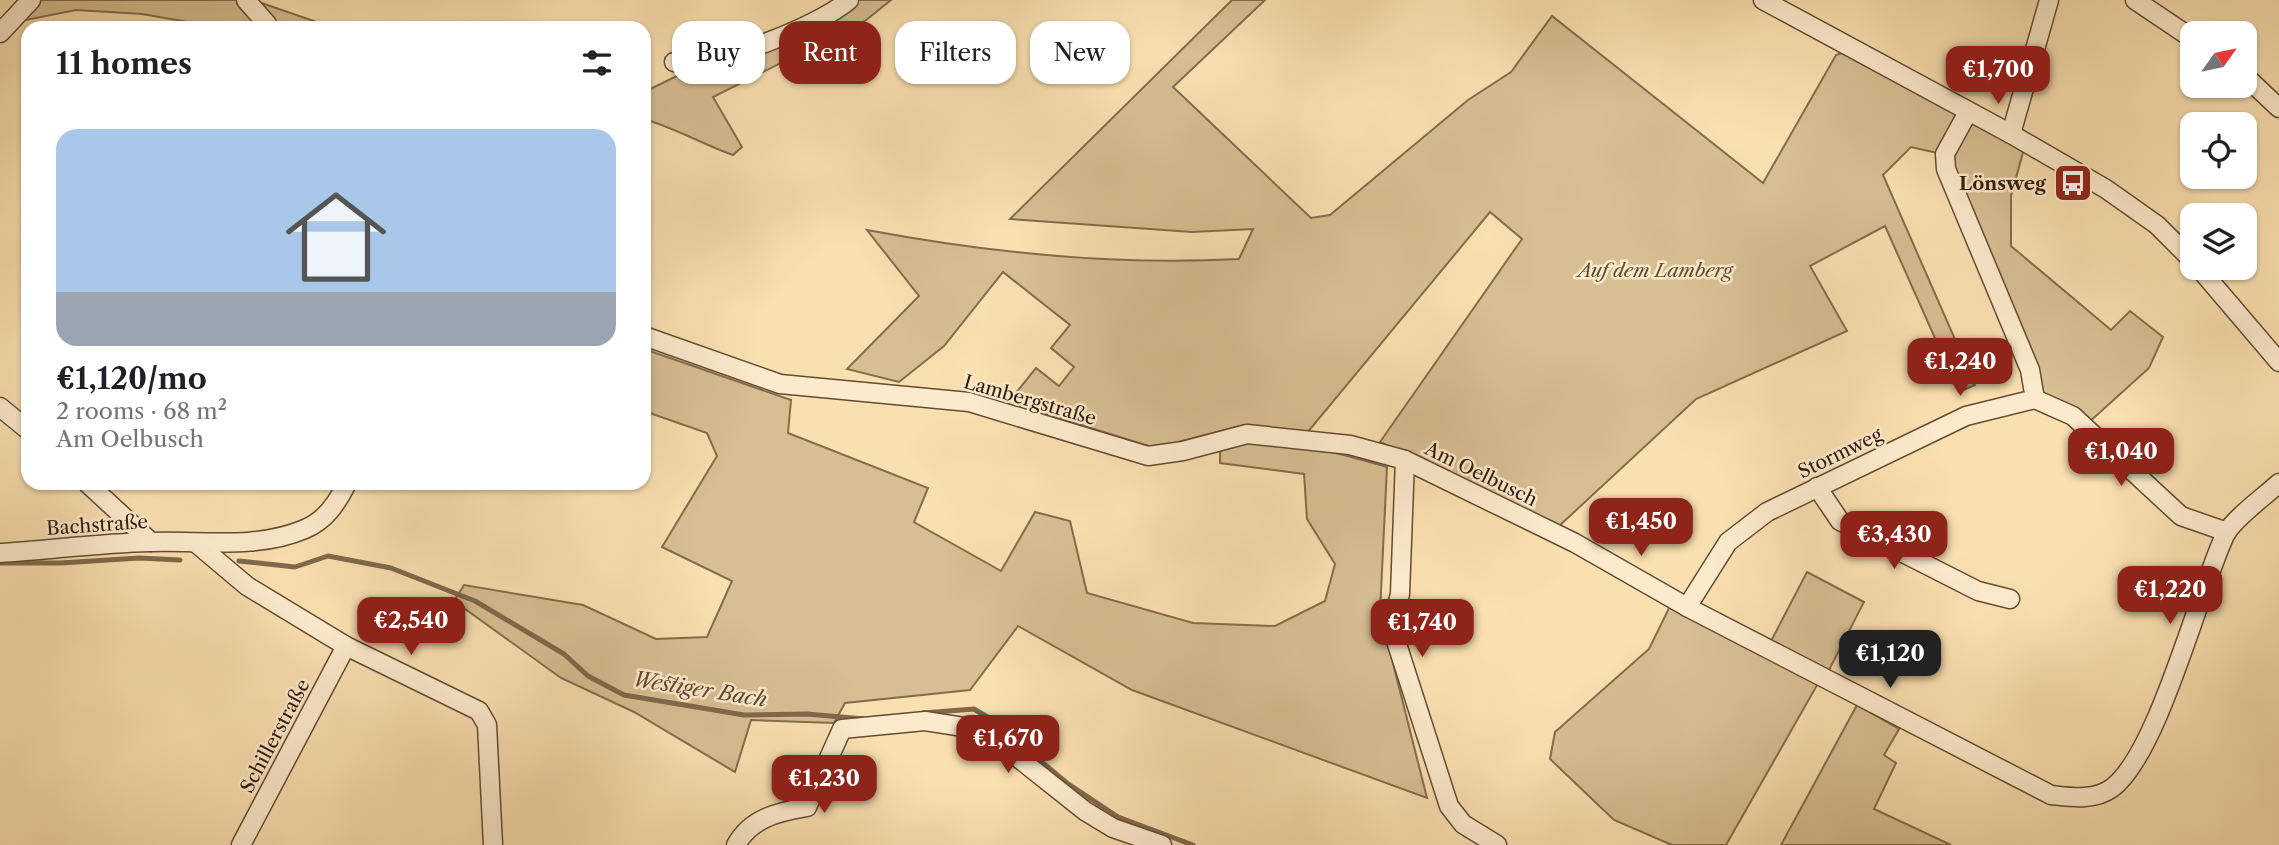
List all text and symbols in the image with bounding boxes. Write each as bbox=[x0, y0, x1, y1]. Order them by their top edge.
chip: Buy bbox=[672, 21, 765, 84]
chip: Rent bbox=[779, 21, 881, 84]
chip: Filters bbox=[895, 21, 1016, 84]
chip: New bbox=[1030, 21, 1130, 84]
north arrow bbox=[2180, 21, 2258, 98]
map controls bbox=[2180, 21, 2257, 280]
icon: filters bbox=[578, 44, 616, 82]
text: 11 homes bbox=[56, 45, 192, 82]
pin: €1,700 bbox=[1941, 46, 2055, 106]
text: €1,700 bbox=[1962, 55, 2034, 83]
button: locate bbox=[2180, 112, 2257, 189]
bus stop icon: Lönsweg bbox=[2052, 162, 2094, 204]
place label: Lönsweg bbox=[1959, 172, 2047, 195]
icon: home bbox=[273, 174, 399, 300]
button: layers bbox=[2180, 203, 2257, 280]
park label: Auf dem Lamberg bbox=[1575, 259, 1735, 282]
pin: €1,240 bbox=[1903, 338, 2017, 398]
text: €1,240 bbox=[1923, 347, 1997, 375]
text: €1,120/mo bbox=[56, 360, 207, 397]
street label: Lambergstraße bbox=[961, 370, 1099, 430]
text: 2 rooms · 68 m² bbox=[56, 397, 227, 425]
street label: Stormweg bbox=[1794, 422, 1887, 483]
text: Am Oelbusch bbox=[56, 425, 204, 453]
pin: €1,040 bbox=[2064, 428, 2178, 488]
street label: Am Oelbusch bbox=[1420, 436, 1541, 511]
text: €1,040 bbox=[2084, 437, 2158, 465]
pin: €1,450 bbox=[1584, 498, 1698, 558]
text: €1,450 bbox=[1605, 507, 1677, 535]
street label: Bachstraße bbox=[45, 510, 149, 540]
pin: €3,430 bbox=[1837, 512, 1951, 571]
text: €3,430 bbox=[1856, 520, 1932, 548]
pin: €1,220 bbox=[2113, 566, 2227, 626]
text: €1,220 bbox=[2133, 575, 2207, 603]
pin: €2,540 bbox=[354, 598, 468, 657]
pin: €1,740 bbox=[1365, 600, 1479, 659]
text: €2,540 bbox=[373, 606, 449, 634]
text: €1,740 bbox=[1387, 608, 1457, 636]
pin: €1,120 bbox=[1833, 630, 1947, 690]
text: €1,120 bbox=[1855, 639, 1925, 667]
water label: Westiger Bach bbox=[631, 666, 769, 712]
street label: Schillerstraße bbox=[235, 675, 315, 797]
pin: €1,670 bbox=[951, 716, 1065, 775]
text: €1,670 bbox=[972, 724, 1044, 752]
pin: €1,230 bbox=[767, 756, 881, 815]
text: €1,230 bbox=[788, 764, 860, 792]

